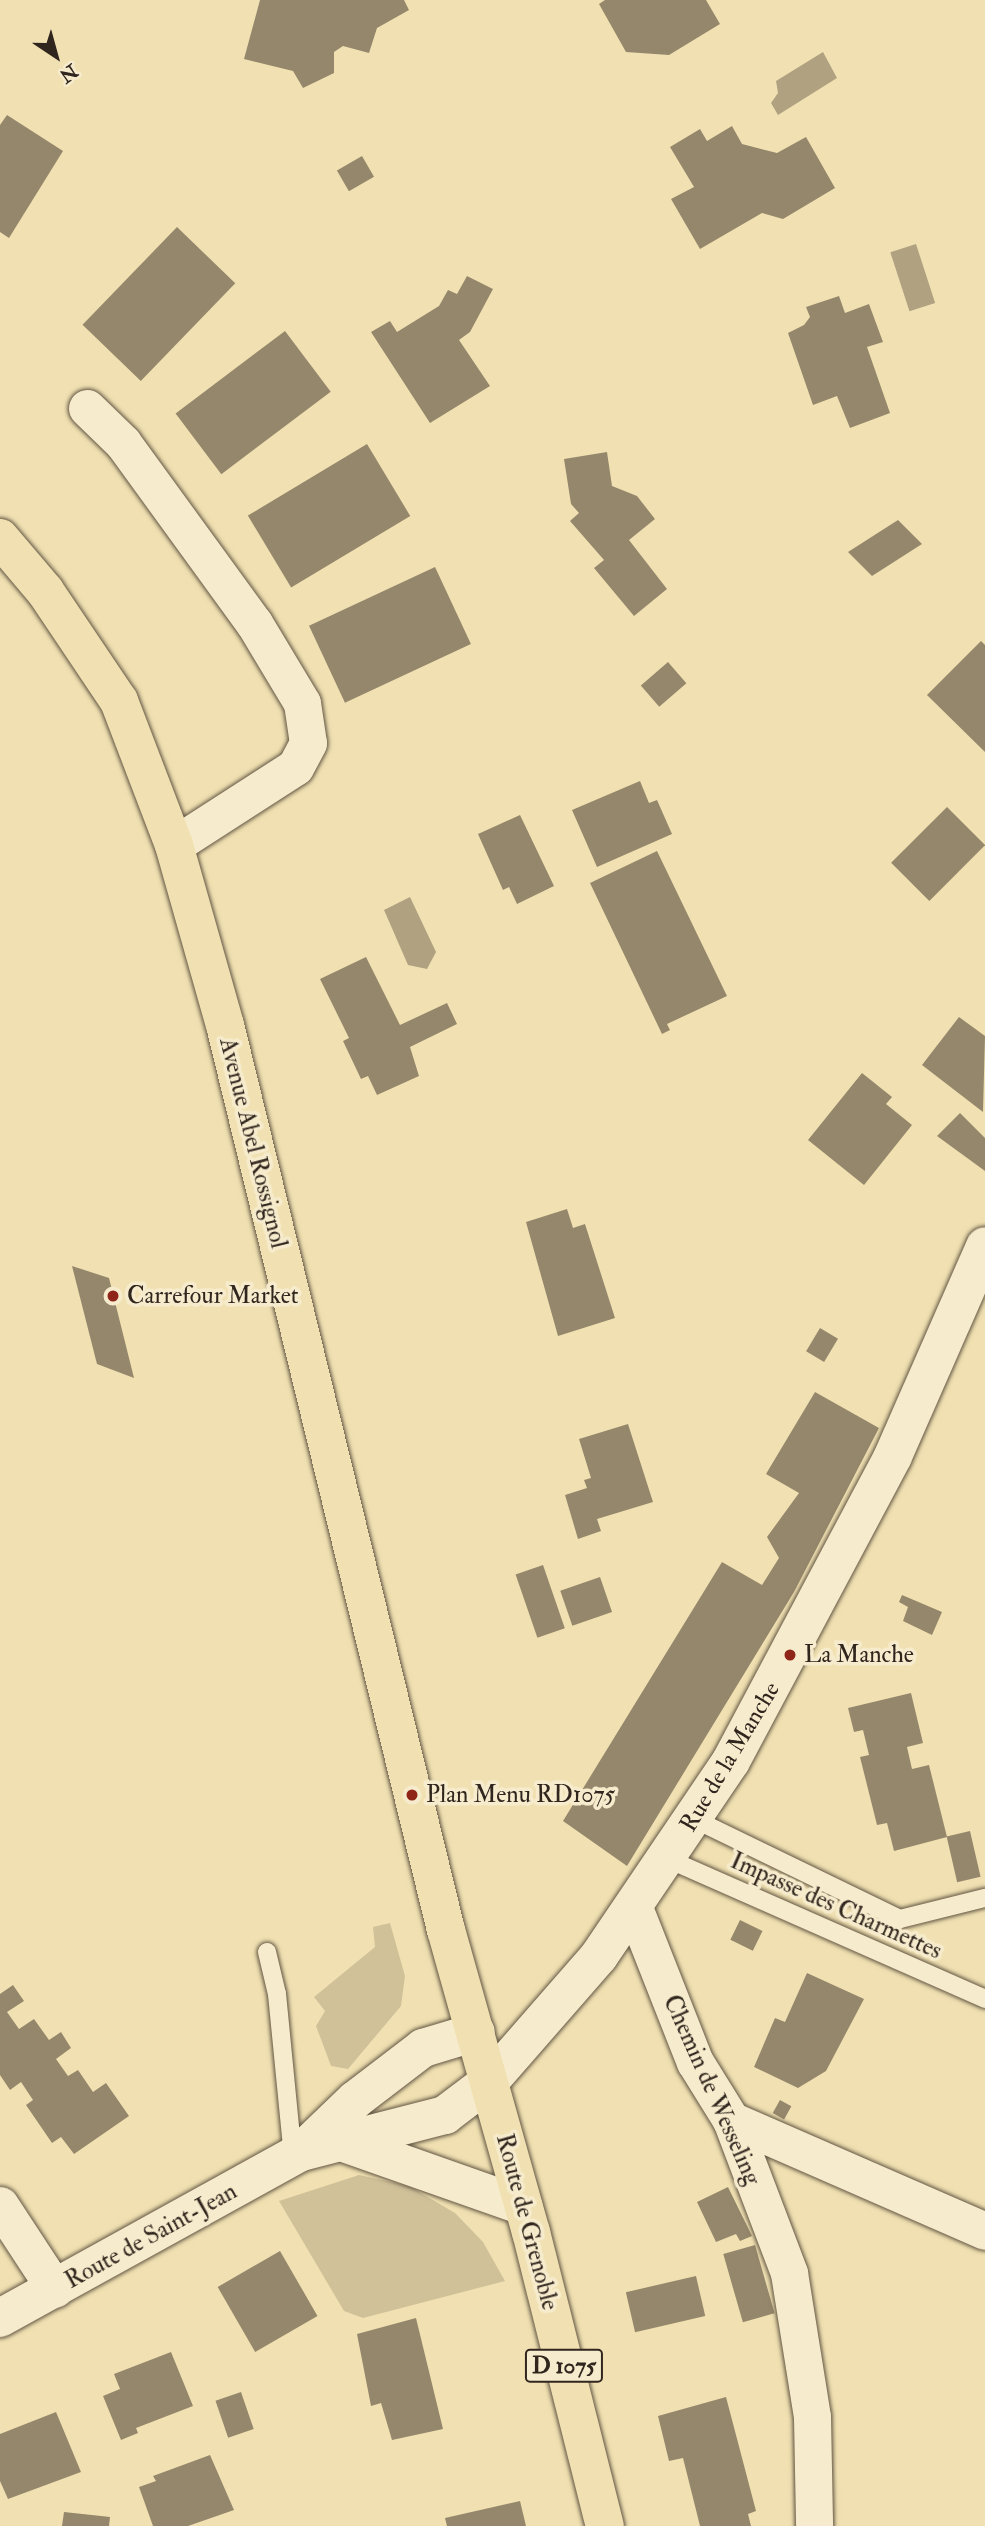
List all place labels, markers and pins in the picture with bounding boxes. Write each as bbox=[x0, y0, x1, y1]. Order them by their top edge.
place label: Carrefour Market bbox=[127, 1282, 299, 1310]
marker: Carrefour Market bbox=[105, 1288, 121, 1304]
place label: La Manche bbox=[804, 1641, 914, 1669]
marker: La Manche bbox=[782, 1647, 798, 1663]
place label: Plan Menu RD1075 bbox=[426, 1781, 615, 1809]
marker: Plan Menu RD1075 bbox=[404, 1787, 420, 1803]

